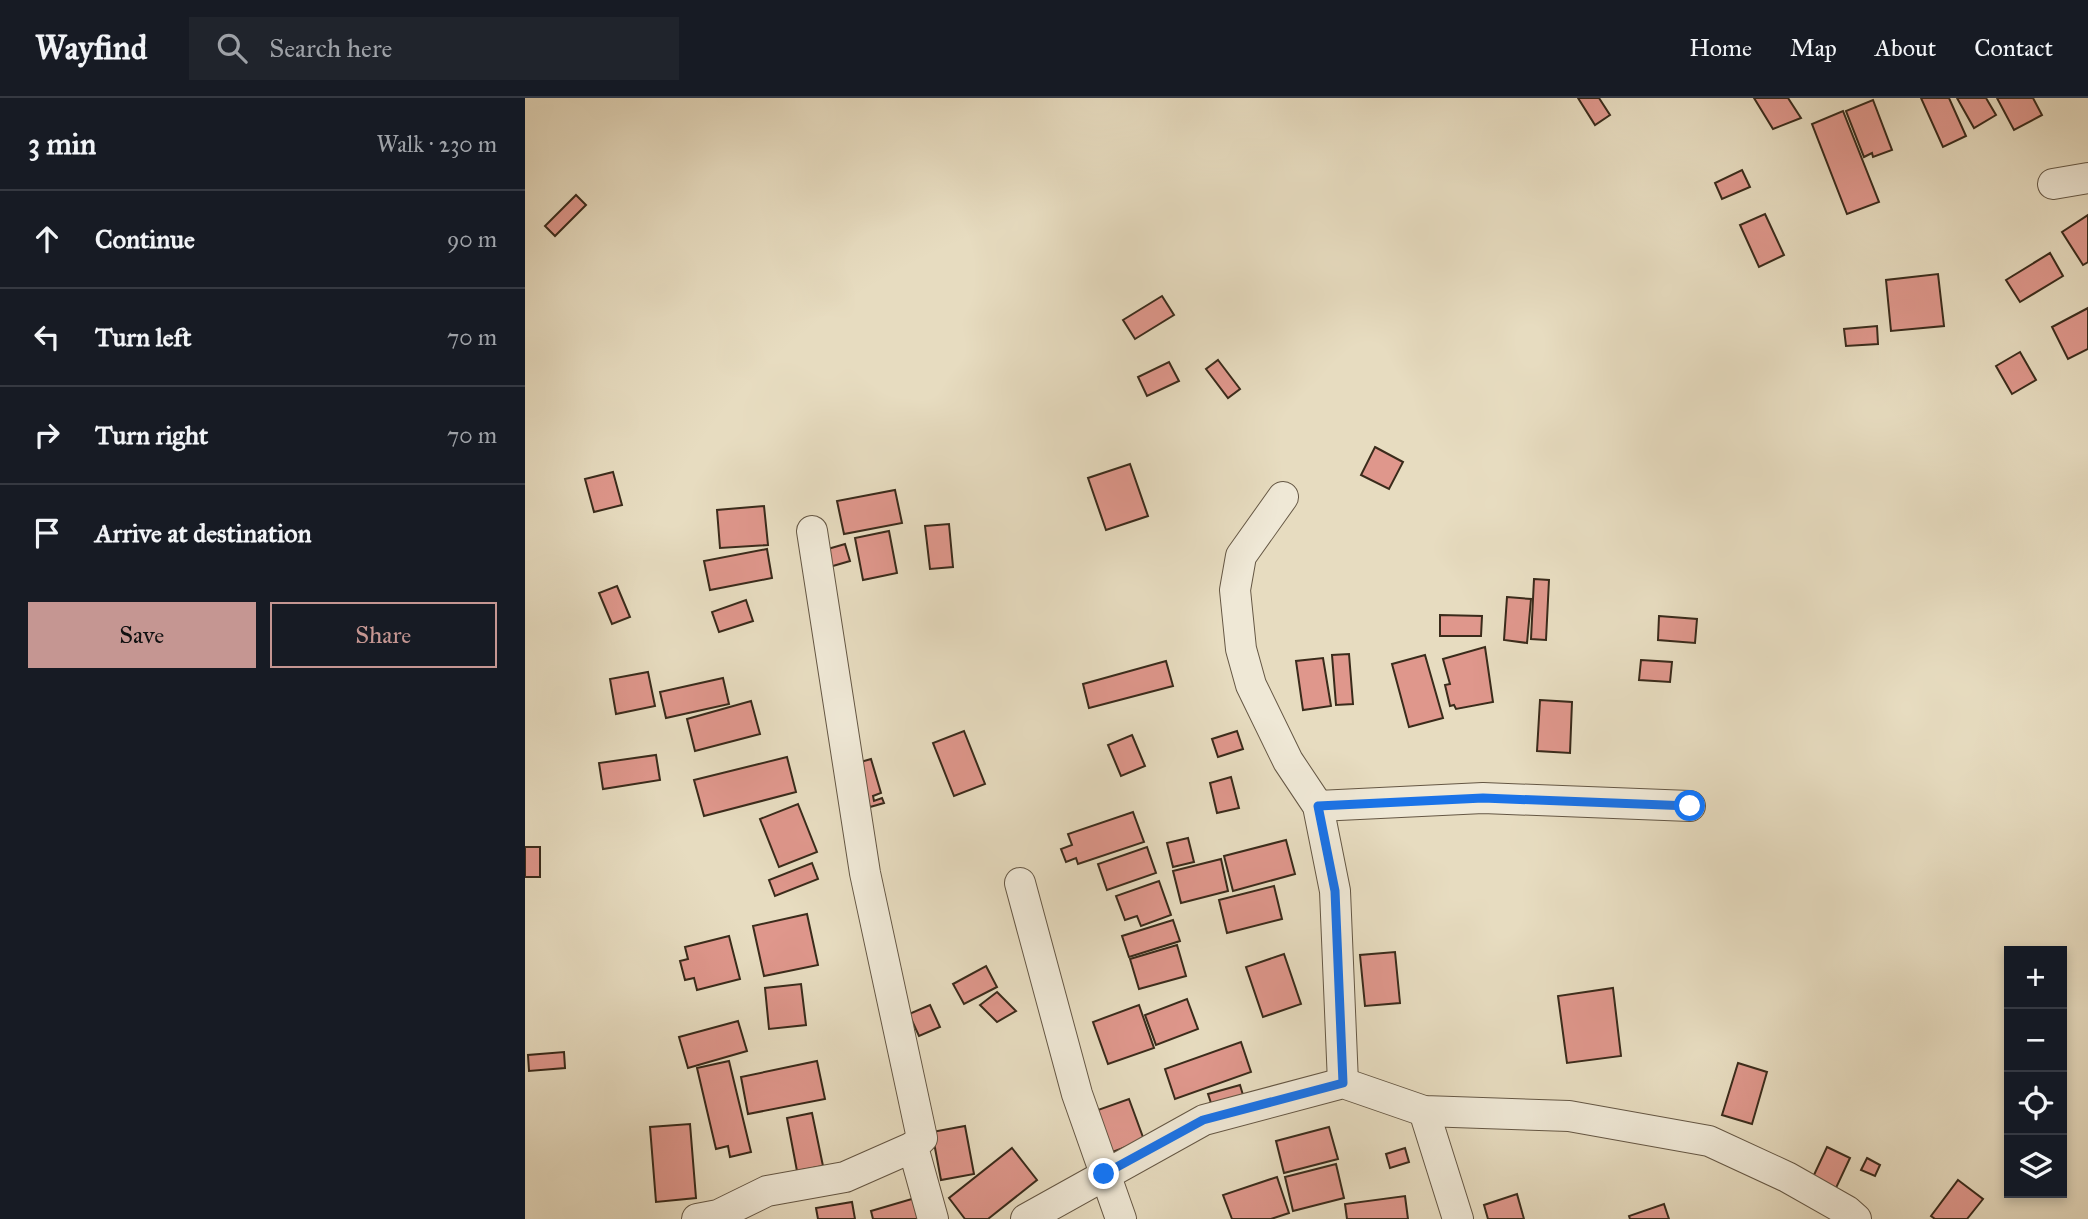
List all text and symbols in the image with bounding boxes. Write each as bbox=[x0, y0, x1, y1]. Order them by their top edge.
search box bbox=[189, 17, 679, 80]
text: Wayfind bbox=[35, 28, 147, 68]
icon: search bbox=[213, 29, 251, 67]
text: Search here bbox=[269, 32, 392, 64]
text: Home bbox=[1689, 33, 1752, 63]
text: Map bbox=[1790, 33, 1837, 63]
text: About bbox=[1875, 33, 1936, 63]
text: Contact bbox=[1974, 33, 2053, 63]
text: 3 min bbox=[28, 126, 96, 162]
text: Walk · 230 m bbox=[377, 130, 497, 158]
icon: ahead bbox=[28, 220, 66, 258]
text: Continue bbox=[95, 223, 195, 255]
text: 90 m bbox=[447, 225, 497, 253]
icon: left bbox=[28, 318, 66, 356]
text: Turn left bbox=[95, 321, 191, 353]
text: 70 m bbox=[447, 323, 497, 351]
icon: right bbox=[28, 416, 66, 454]
text: Turn right bbox=[95, 419, 208, 451]
text: 70 m bbox=[447, 421, 497, 449]
icon: arrive bbox=[28, 514, 66, 552]
text: Arrive at destination bbox=[95, 517, 312, 549]
button: Save bbox=[28, 602, 256, 668]
button: Share bbox=[270, 602, 497, 668]
route start bbox=[1674, 790, 1705, 821]
map controls bbox=[2004, 946, 2067, 1198]
button: + bbox=[2004, 946, 2067, 1009]
button: − bbox=[2004, 1009, 2067, 1072]
button: locate bbox=[2004, 1072, 2067, 1135]
button: layers bbox=[2004, 1135, 2067, 1198]
route end bbox=[1088, 1158, 1119, 1189]

